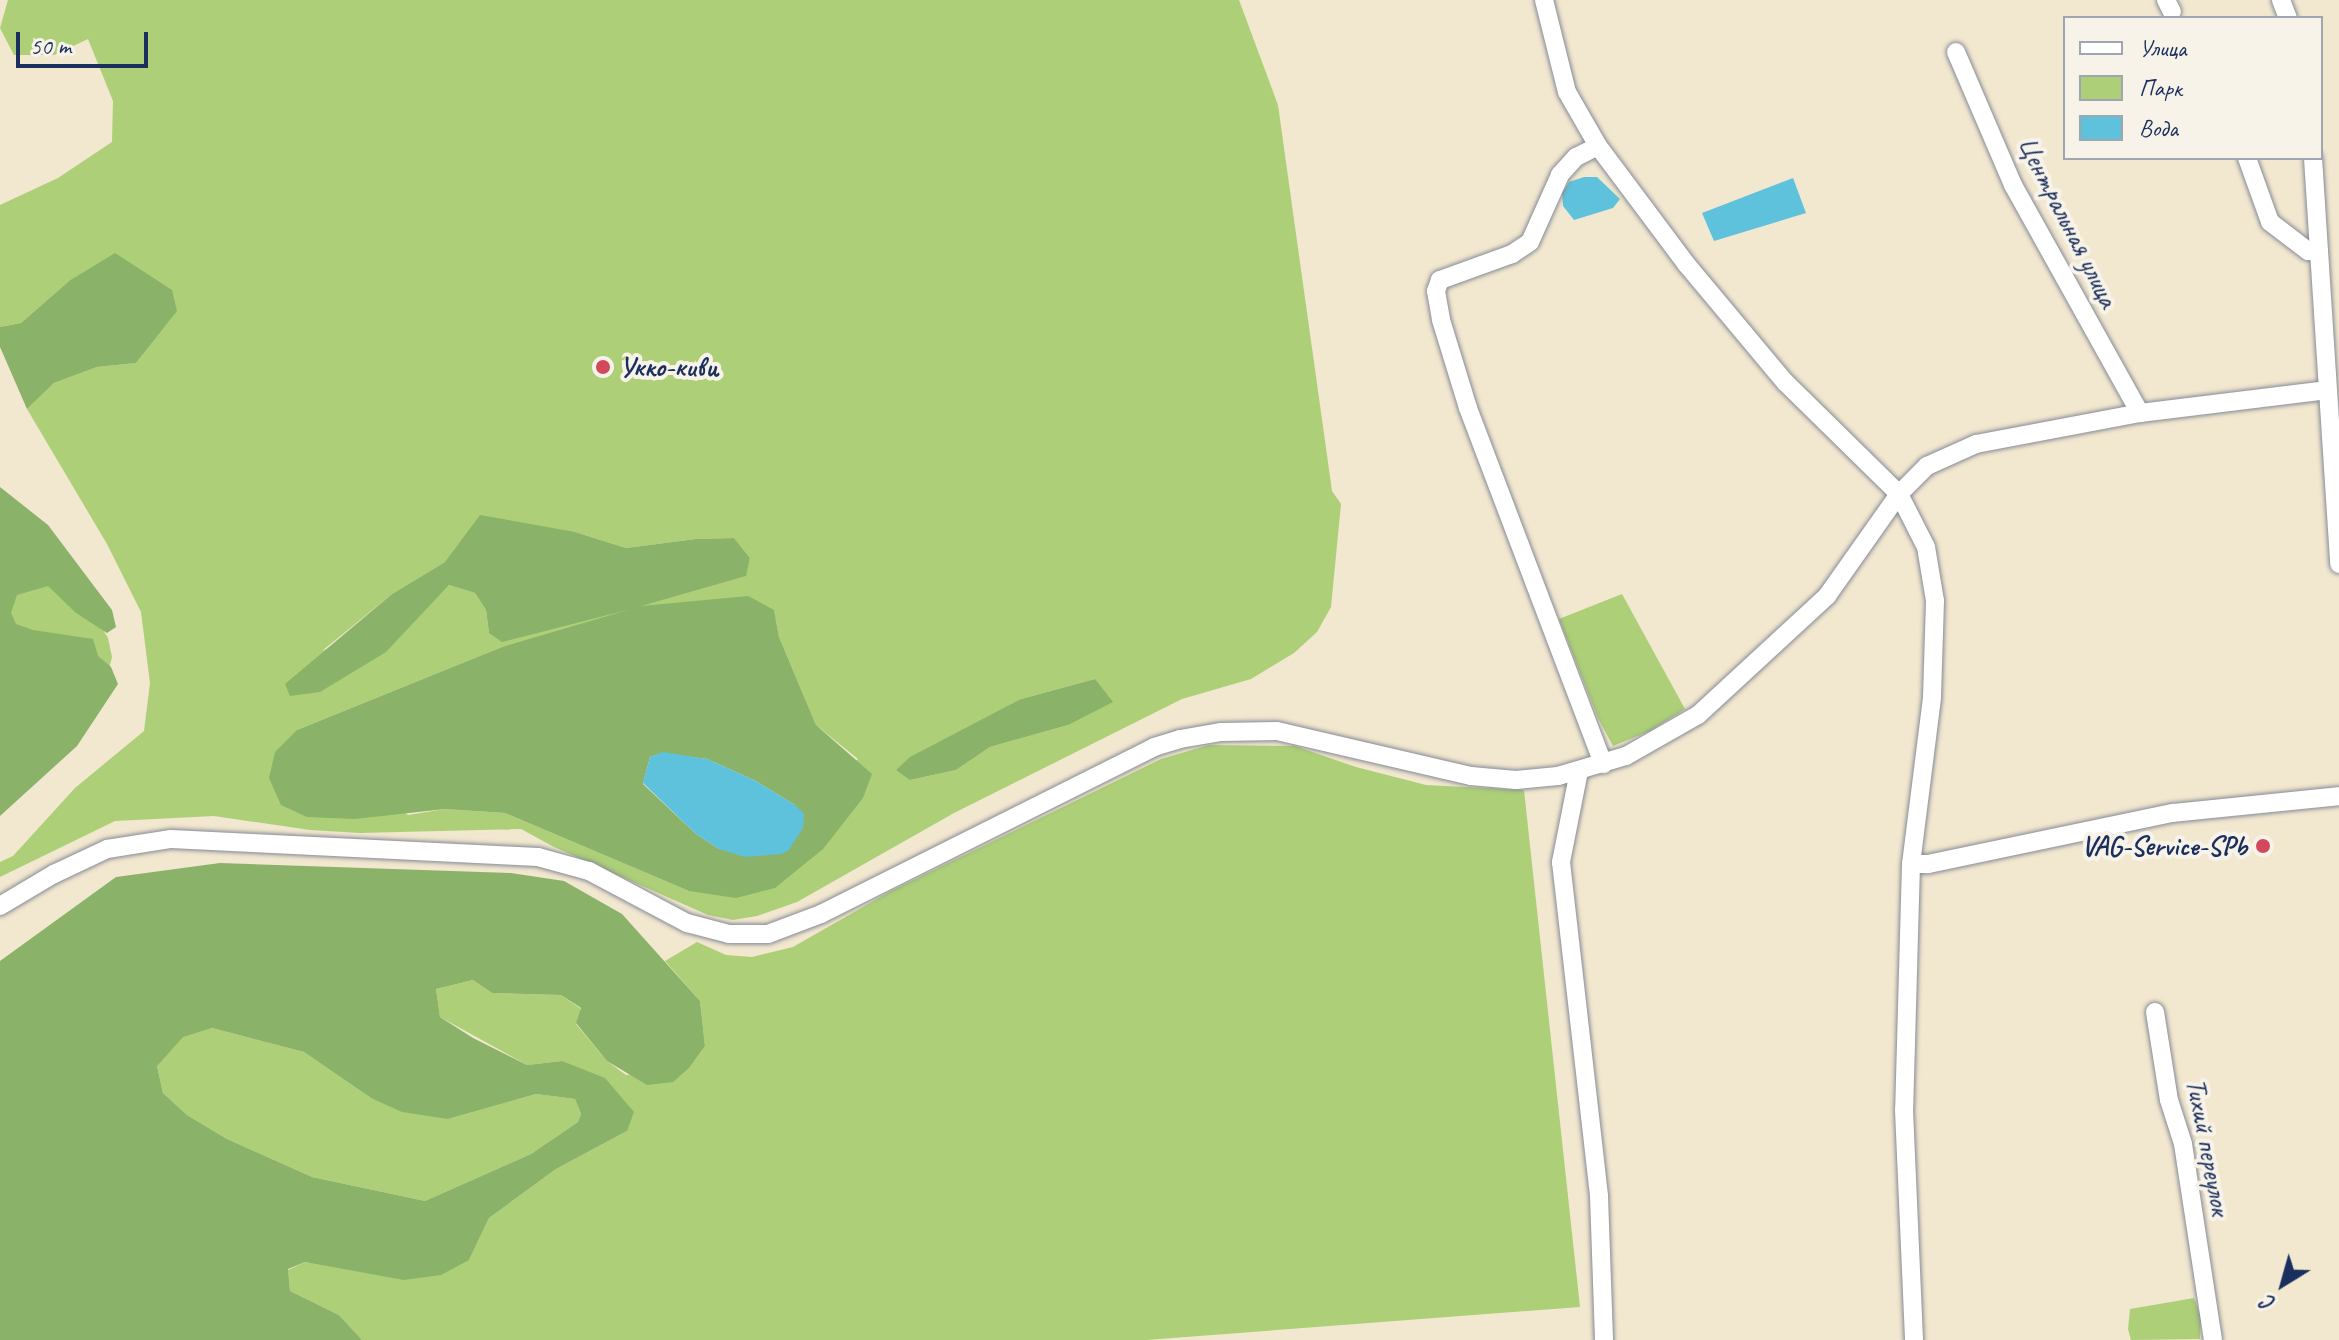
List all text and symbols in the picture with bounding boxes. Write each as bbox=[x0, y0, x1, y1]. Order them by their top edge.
scale bar bbox=[20, 16, 152, 66]
legend bbox=[2063, 16, 2323, 160]
text: 50 m bbox=[30, 31, 71, 61]
text: Улица bbox=[2139, 33, 2187, 63]
text: Парк bbox=[2139, 73, 2182, 103]
text: Вода bbox=[2139, 113, 2178, 143]
street label: Центральная улица bbox=[2010, 130, 2126, 314]
place label: Укко-киви bbox=[619, 350, 718, 384]
marker: Укко-киви bbox=[594, 358, 612, 376]
place label: VAG-Service-SPb bbox=[2081, 829, 2247, 863]
marker: VAG-Service-SPb bbox=[2254, 837, 2272, 855]
street label: Тихий переулок bbox=[2178, 1076, 2238, 1218]
north arrow bbox=[2243, 1244, 2323, 1324]
text: С bbox=[2256, 1289, 2281, 1318]

